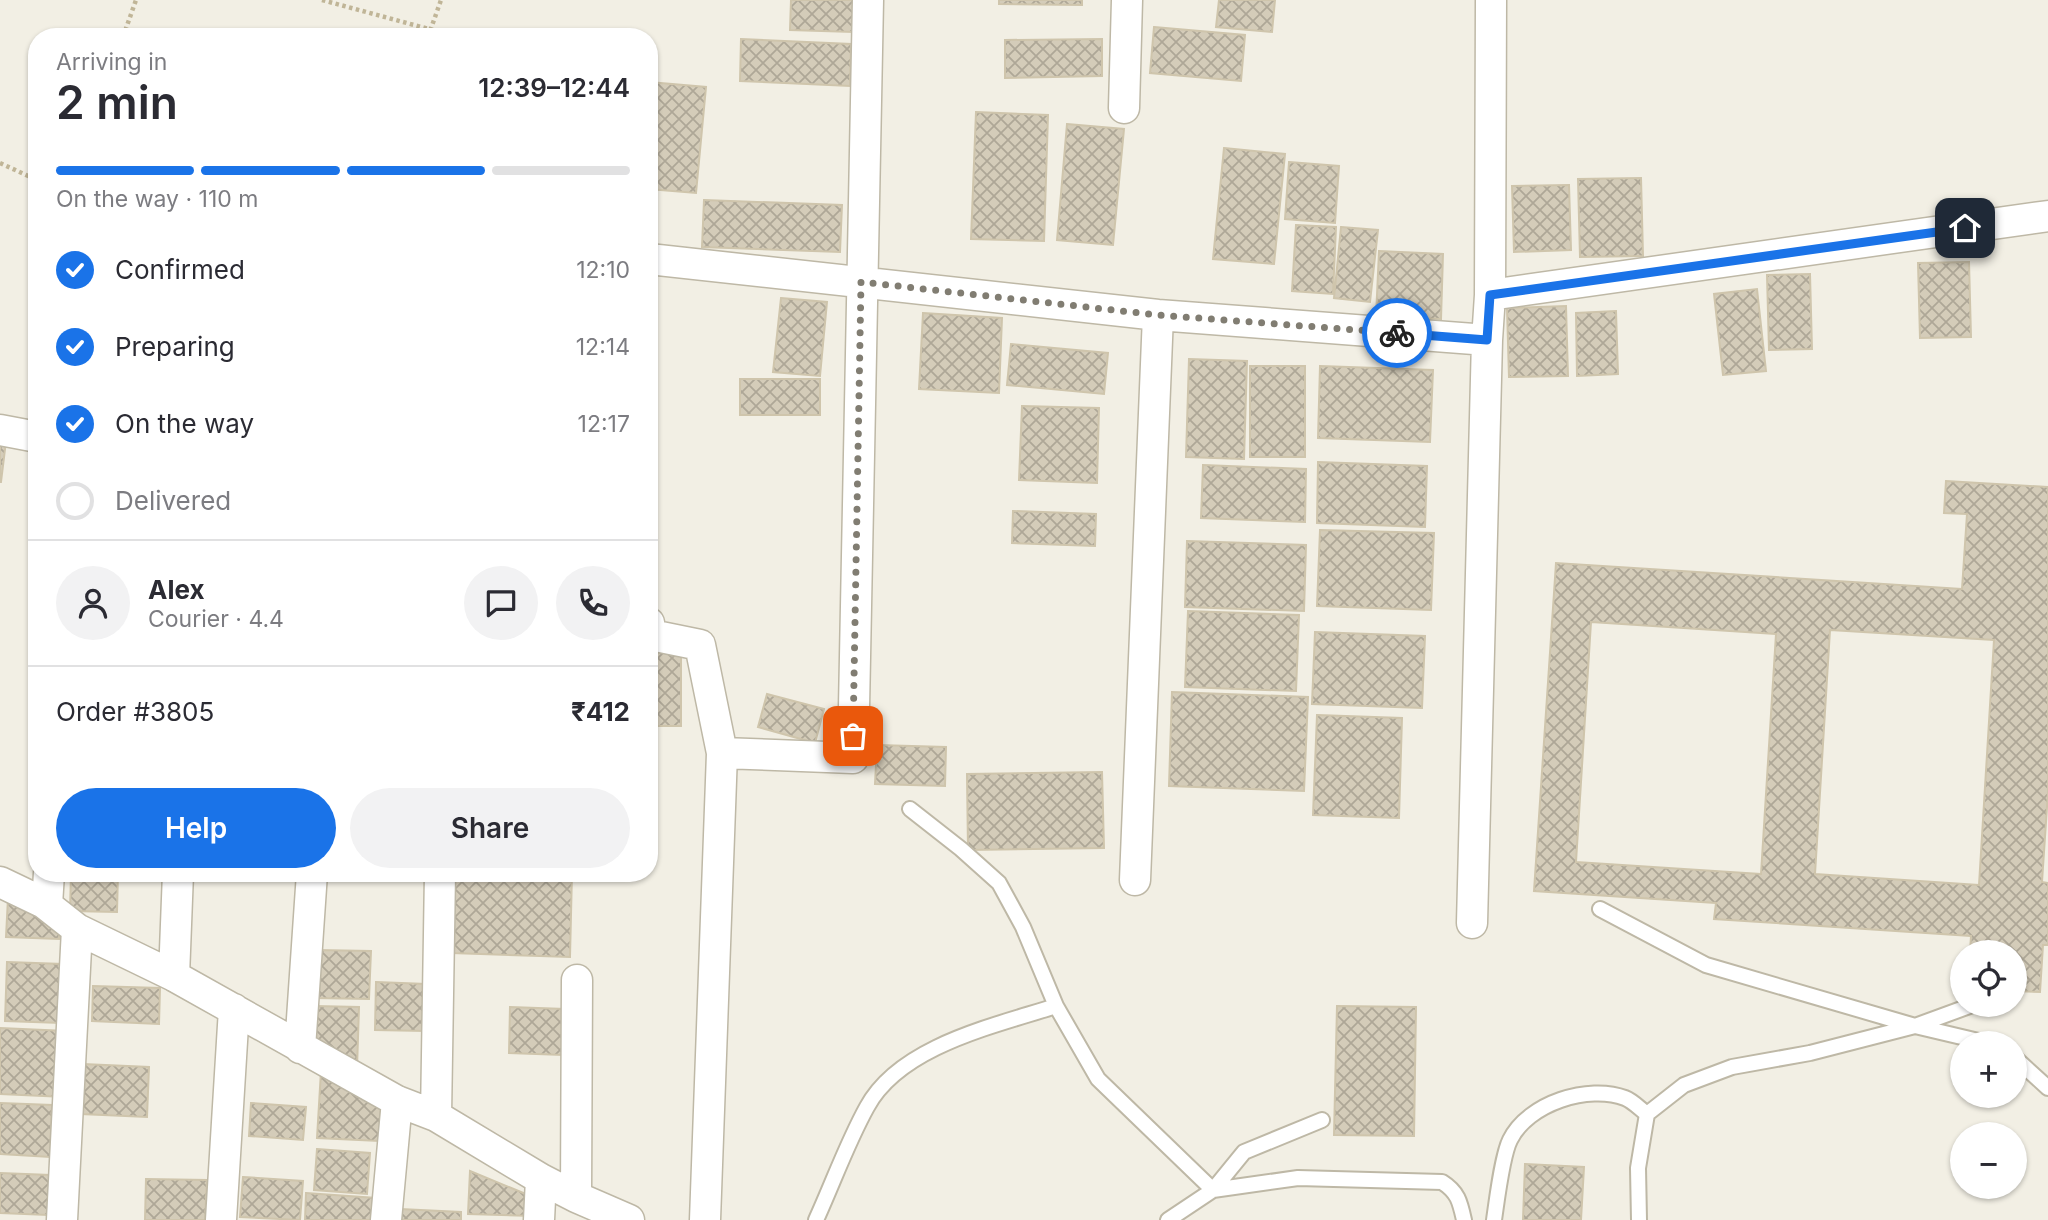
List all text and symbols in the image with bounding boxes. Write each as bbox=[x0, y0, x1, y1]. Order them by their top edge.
text: Arriving in bbox=[56, 48, 167, 76]
text: 12:39–12:44 bbox=[478, 72, 630, 103]
text: 2 min bbox=[56, 74, 178, 130]
text: On the way · 110 m bbox=[56, 185, 258, 213]
pin bbox=[1935, 198, 1995, 258]
icon: home bbox=[1946, 209, 1984, 247]
icon: check bbox=[56, 251, 94, 289]
text: Confirmed bbox=[115, 254, 245, 285]
text: 12:10 bbox=[576, 256, 630, 284]
courier bbox=[1362, 298, 1432, 368]
icon: bike bbox=[1378, 314, 1416, 352]
icon: check bbox=[56, 328, 94, 366]
text: Preparing bbox=[115, 331, 235, 362]
text: 12:14 bbox=[576, 333, 630, 361]
icon: check bbox=[56, 405, 94, 443]
text: On the way bbox=[115, 408, 254, 439]
text: 12:17 bbox=[578, 410, 630, 438]
text: Delivered bbox=[115, 485, 231, 516]
button: person bbox=[56, 566, 130, 640]
button: chat bbox=[464, 566, 538, 640]
button: phone bbox=[556, 566, 630, 640]
text: Alex bbox=[148, 574, 205, 605]
text: Courier · 4.4 bbox=[148, 605, 284, 633]
text: Order #3805 bbox=[56, 696, 214, 727]
text: ₹412 bbox=[571, 696, 630, 727]
pin bbox=[823, 706, 883, 766]
icon: bag bbox=[834, 717, 872, 755]
button: Help bbox=[56, 788, 336, 868]
button: Share bbox=[350, 788, 630, 868]
map controls bbox=[1950, 940, 2027, 1199]
button: locate bbox=[1950, 940, 2027, 1017]
button: + bbox=[1950, 1031, 2027, 1108]
button: − bbox=[1950, 1122, 2027, 1199]

